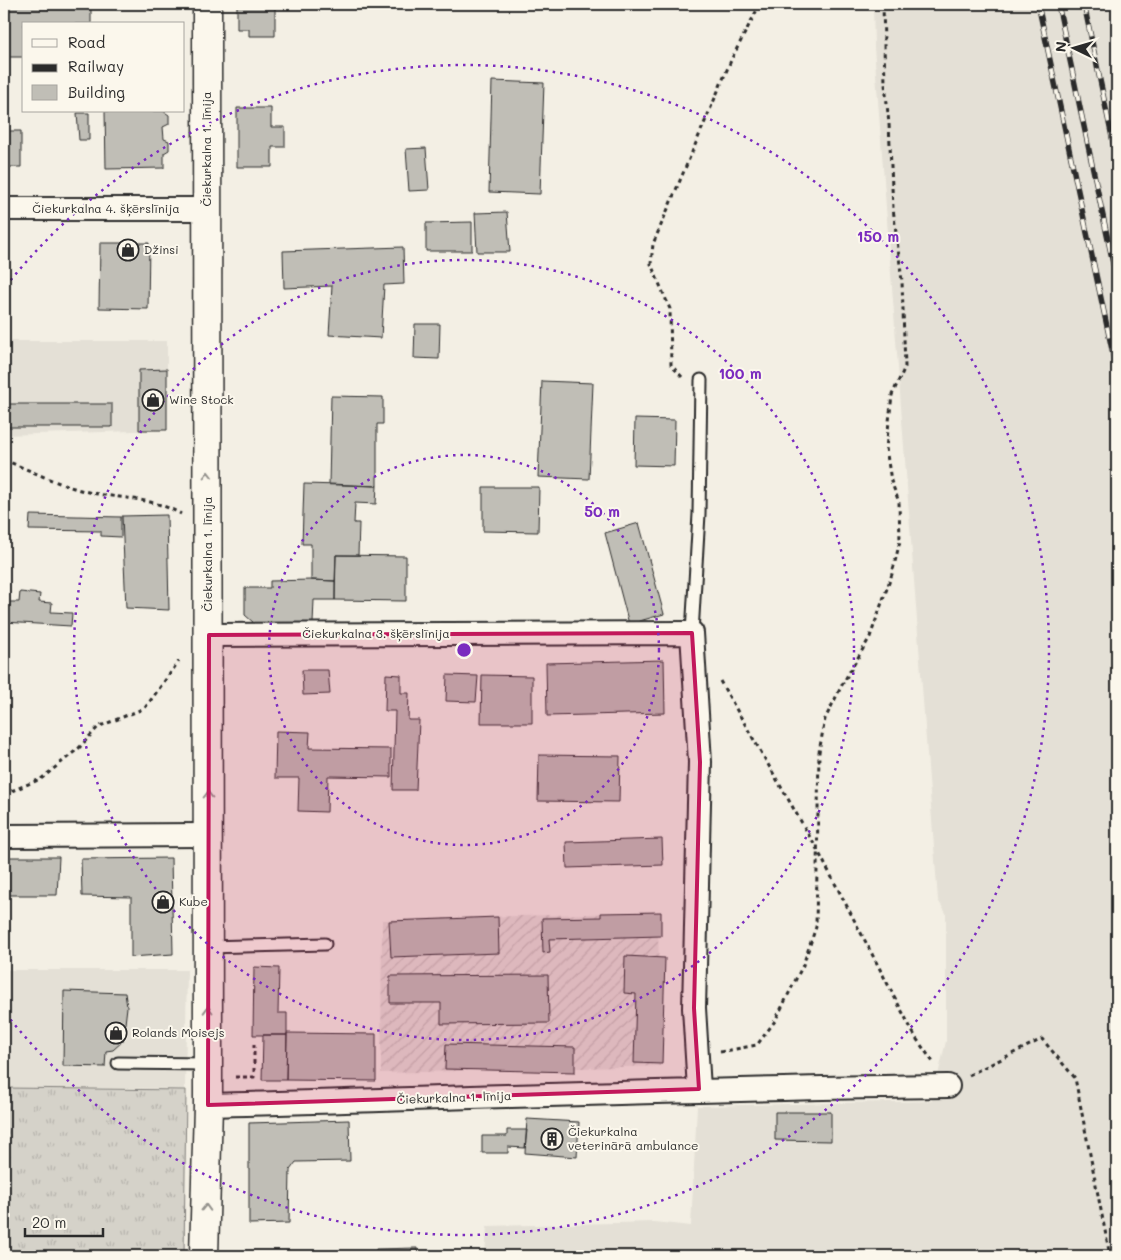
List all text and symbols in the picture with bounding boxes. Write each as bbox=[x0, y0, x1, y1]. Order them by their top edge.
legend bbox=[22, 22, 185, 112]
north arrow bbox=[1048, 22, 1098, 72]
text: Road bbox=[68, 32, 105, 52]
text: N bbox=[1051, 41, 1070, 53]
text: Railway bbox=[68, 56, 124, 76]
text: Building bbox=[68, 82, 125, 102]
street label: Čiekurkalna 1. līnija bbox=[198, 92, 214, 206]
street label: Čiekurkalna 4. šķērslīnija bbox=[32, 200, 180, 217]
text: 150 m bbox=[857, 226, 899, 246]
shop icon: Džinsi bbox=[116, 238, 140, 262]
place label: Džinsi bbox=[144, 241, 179, 257]
text: 100 m bbox=[718, 363, 762, 383]
shop icon: Wine Stock bbox=[141, 388, 165, 412]
place label: Wine Stock bbox=[169, 391, 234, 407]
one-way arrow bbox=[203, 471, 213, 478]
street label: Čiekurkalna 1. līnija bbox=[199, 497, 215, 611]
text: 50 m bbox=[584, 501, 620, 521]
street label: Čiekurkalna 3. šķērslīnija bbox=[302, 625, 450, 642]
centre of rings bbox=[455, 641, 473, 659]
one-way arrow bbox=[203, 791, 213, 798]
shop icon: Kube bbox=[151, 890, 175, 914]
place label: Kube bbox=[179, 893, 208, 909]
one-way arrow bbox=[203, 1006, 213, 1014]
shop icon: Rolands Moisejs bbox=[104, 1021, 128, 1045]
place label: Rolands Moisejs bbox=[132, 1024, 225, 1040]
street label: Čiekurkalna 1. līnija bbox=[396, 1087, 512, 1107]
place label: Čiekurkalna veterinārā ambulance bbox=[568, 1123, 699, 1153]
building icon: Čiekurkalna veterinārā ambulance bbox=[540, 1127, 564, 1151]
one-way arrow bbox=[200, 1203, 211, 1211]
scale bar bbox=[25, 1205, 102, 1237]
text: 20 m bbox=[32, 1212, 66, 1232]

